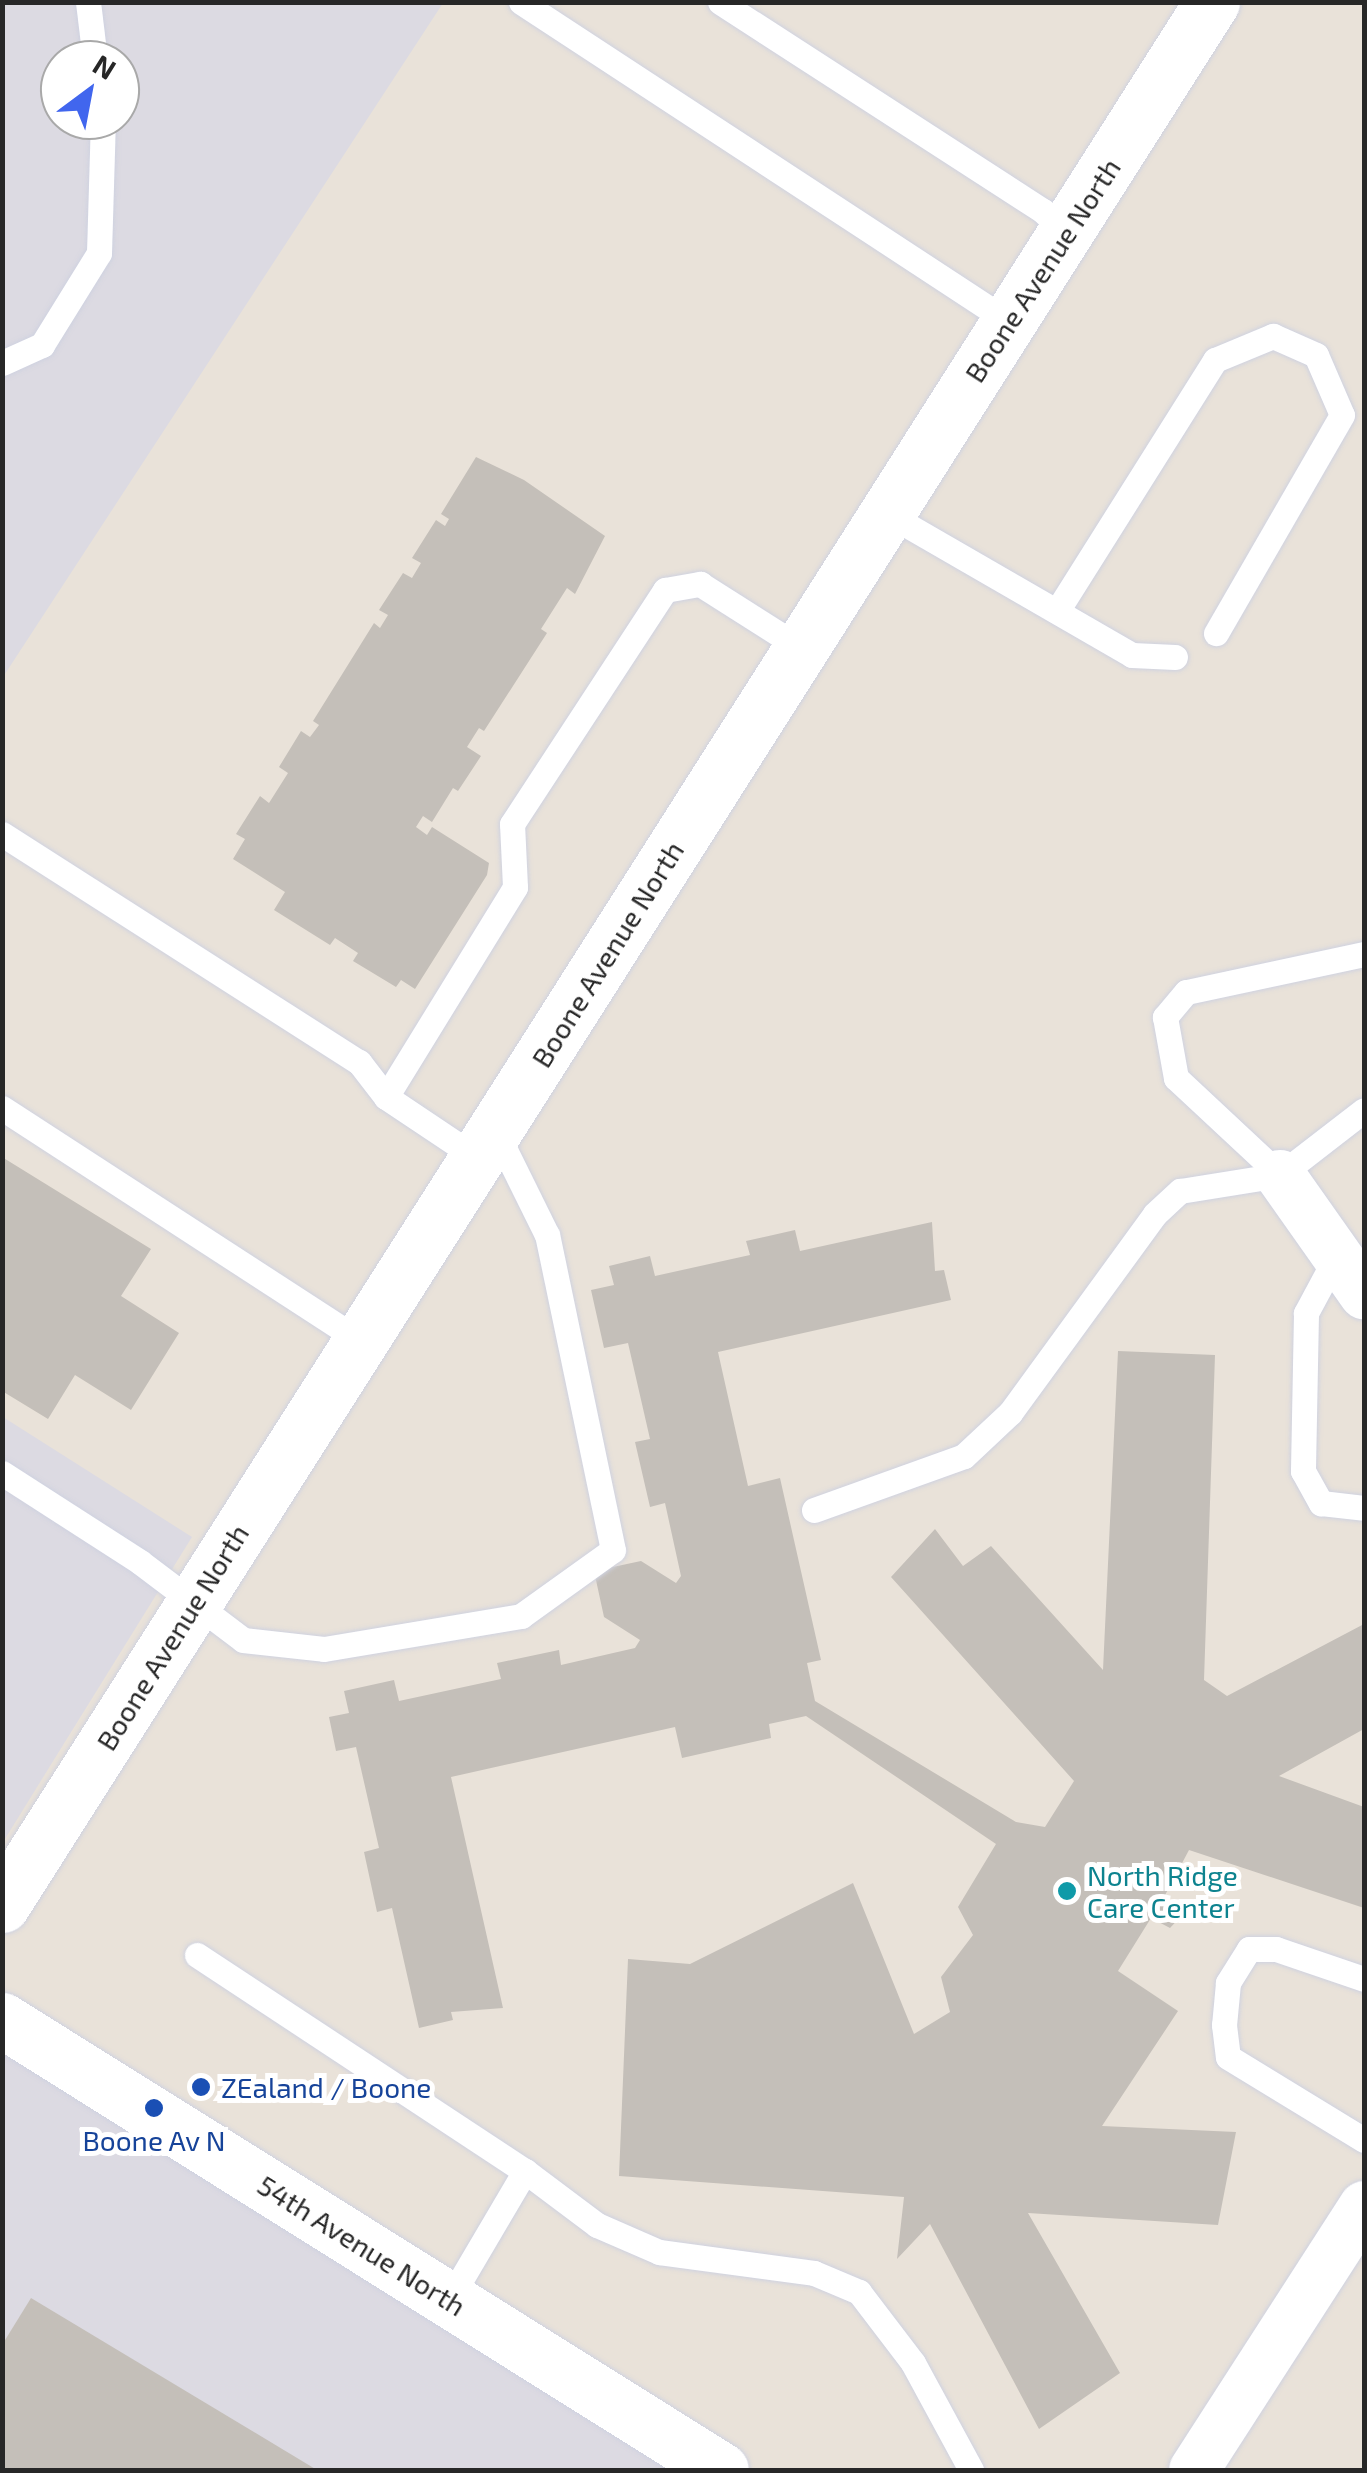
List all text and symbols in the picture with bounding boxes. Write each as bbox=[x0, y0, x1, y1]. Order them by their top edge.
north arrow bbox=[40, 40, 140, 140]
text: N bbox=[87, 46, 122, 86]
street label: Boone Avenue North bbox=[957, 152, 1127, 388]
street label: Boone Avenue North bbox=[524, 835, 690, 1073]
street label: Boone Avenue North bbox=[89, 1518, 255, 1756]
place label: North Ridge Care Center bbox=[1087, 1858, 1238, 1924]
marker: North Ridge Care Center bbox=[1056, 1880, 1078, 1902]
place label: ZEaland / Boone bbox=[221, 2070, 431, 2104]
marker: ZEaland / Boone bbox=[190, 2076, 212, 2098]
marker: Boone Av N bbox=[143, 2097, 165, 2119]
place label: Boone Av N bbox=[82, 2123, 226, 2157]
street label: 54th Avenue North bbox=[252, 2167, 472, 2323]

